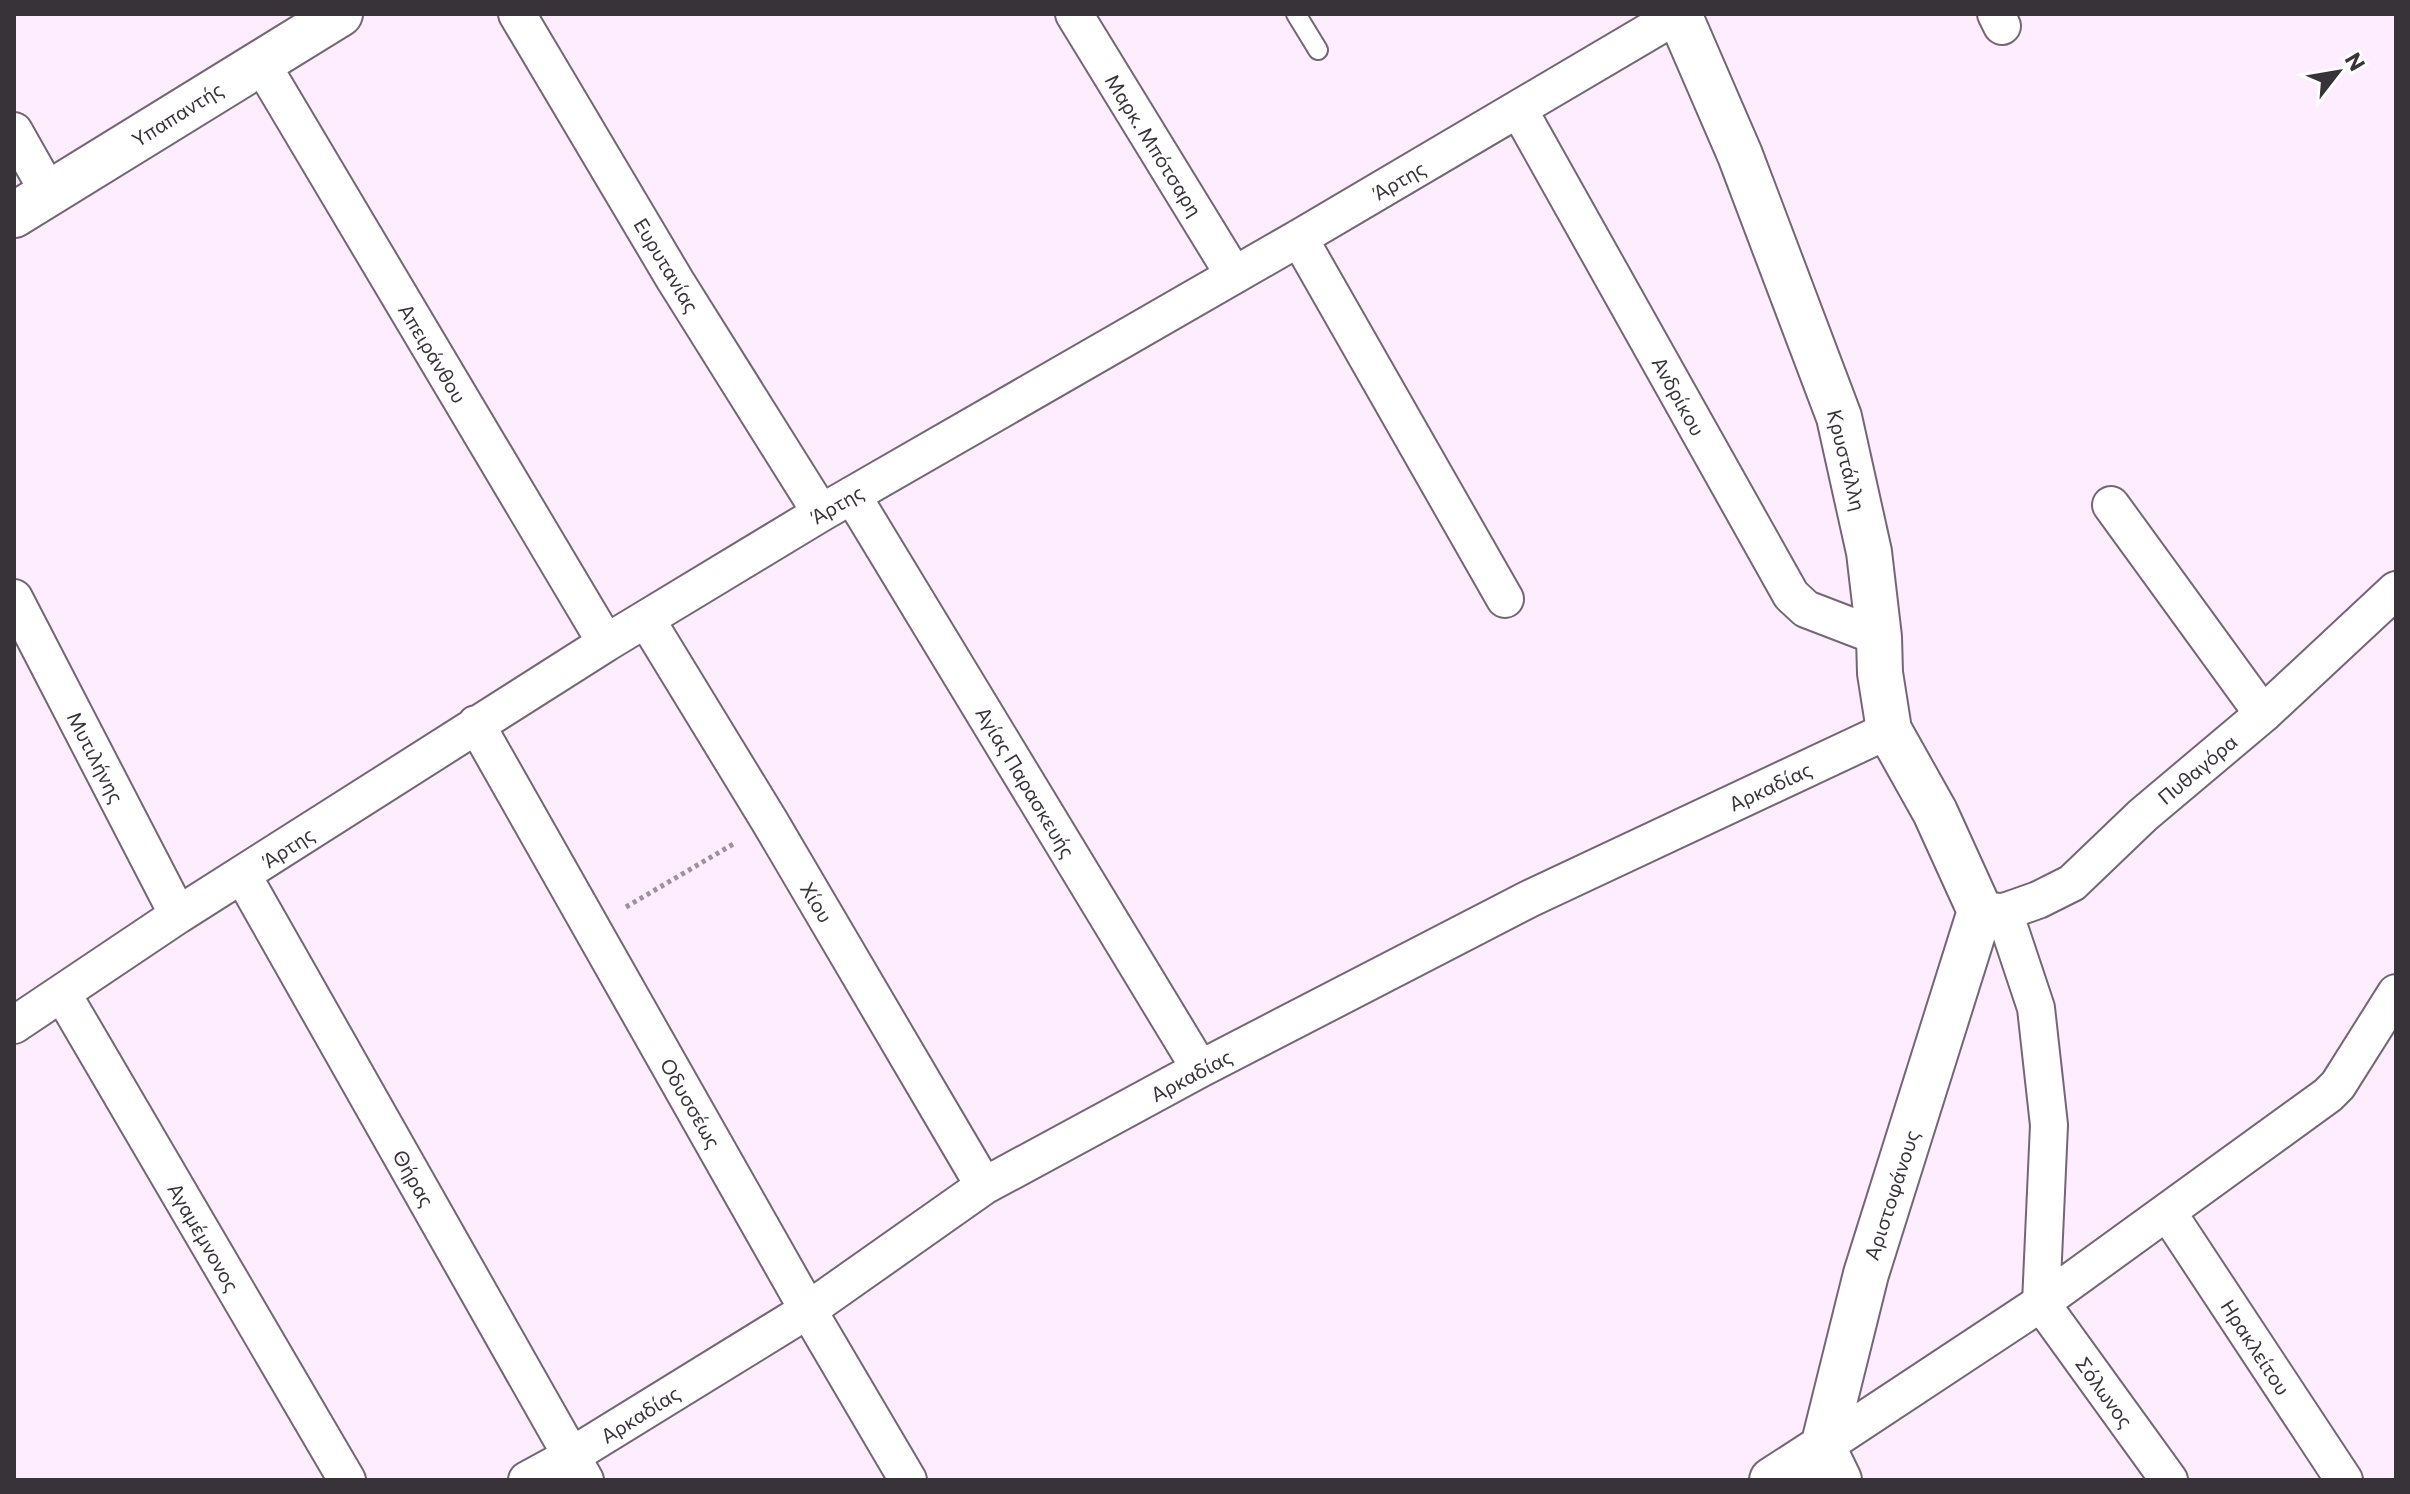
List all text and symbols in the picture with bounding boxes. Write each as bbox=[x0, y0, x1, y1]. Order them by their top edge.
north arrow bbox=[2298, 32, 2378, 112]
text: N bbox=[2340, 47, 2371, 75]
street label: Μαρκ. Μπότσαρη bbox=[1101, 69, 1207, 221]
street label: Υπαπαντής bbox=[127, 77, 227, 151]
street label: Άρτης bbox=[1368, 156, 1429, 205]
street label: Ευρυτανίας bbox=[629, 213, 705, 317]
street label: Απειράνθου bbox=[394, 299, 472, 407]
street label: Ανδρίκου bbox=[1648, 352, 1710, 440]
street label: Κρυστάλλη bbox=[1823, 407, 1871, 513]
street label: Άρτης bbox=[806, 480, 867, 529]
street label: Αγίας Παρασκευής bbox=[971, 702, 1081, 862]
street label: Μυτιλήνης bbox=[63, 707, 129, 807]
street label: Πυθαγόρα bbox=[2153, 729, 2241, 809]
street label: Αρκαδίας bbox=[1725, 756, 1815, 816]
street label: Άρτης bbox=[257, 822, 318, 873]
street label: Χίου bbox=[796, 878, 838, 926]
street label: Αρκαδίας bbox=[1146, 1044, 1236, 1106]
street label: Οδυσσέως bbox=[656, 1054, 726, 1152]
street label: Αριστοφάνους bbox=[1859, 1127, 1923, 1263]
street label: Θήρας bbox=[388, 1145, 440, 1211]
street label: Αγαμέμνονος bbox=[163, 1179, 245, 1295]
street label: Ηρακλείτου bbox=[2216, 1295, 2296, 1399]
street label: Σόλωνος bbox=[2071, 1352, 2139, 1432]
street label: Αρκαδίας bbox=[596, 1380, 684, 1448]

